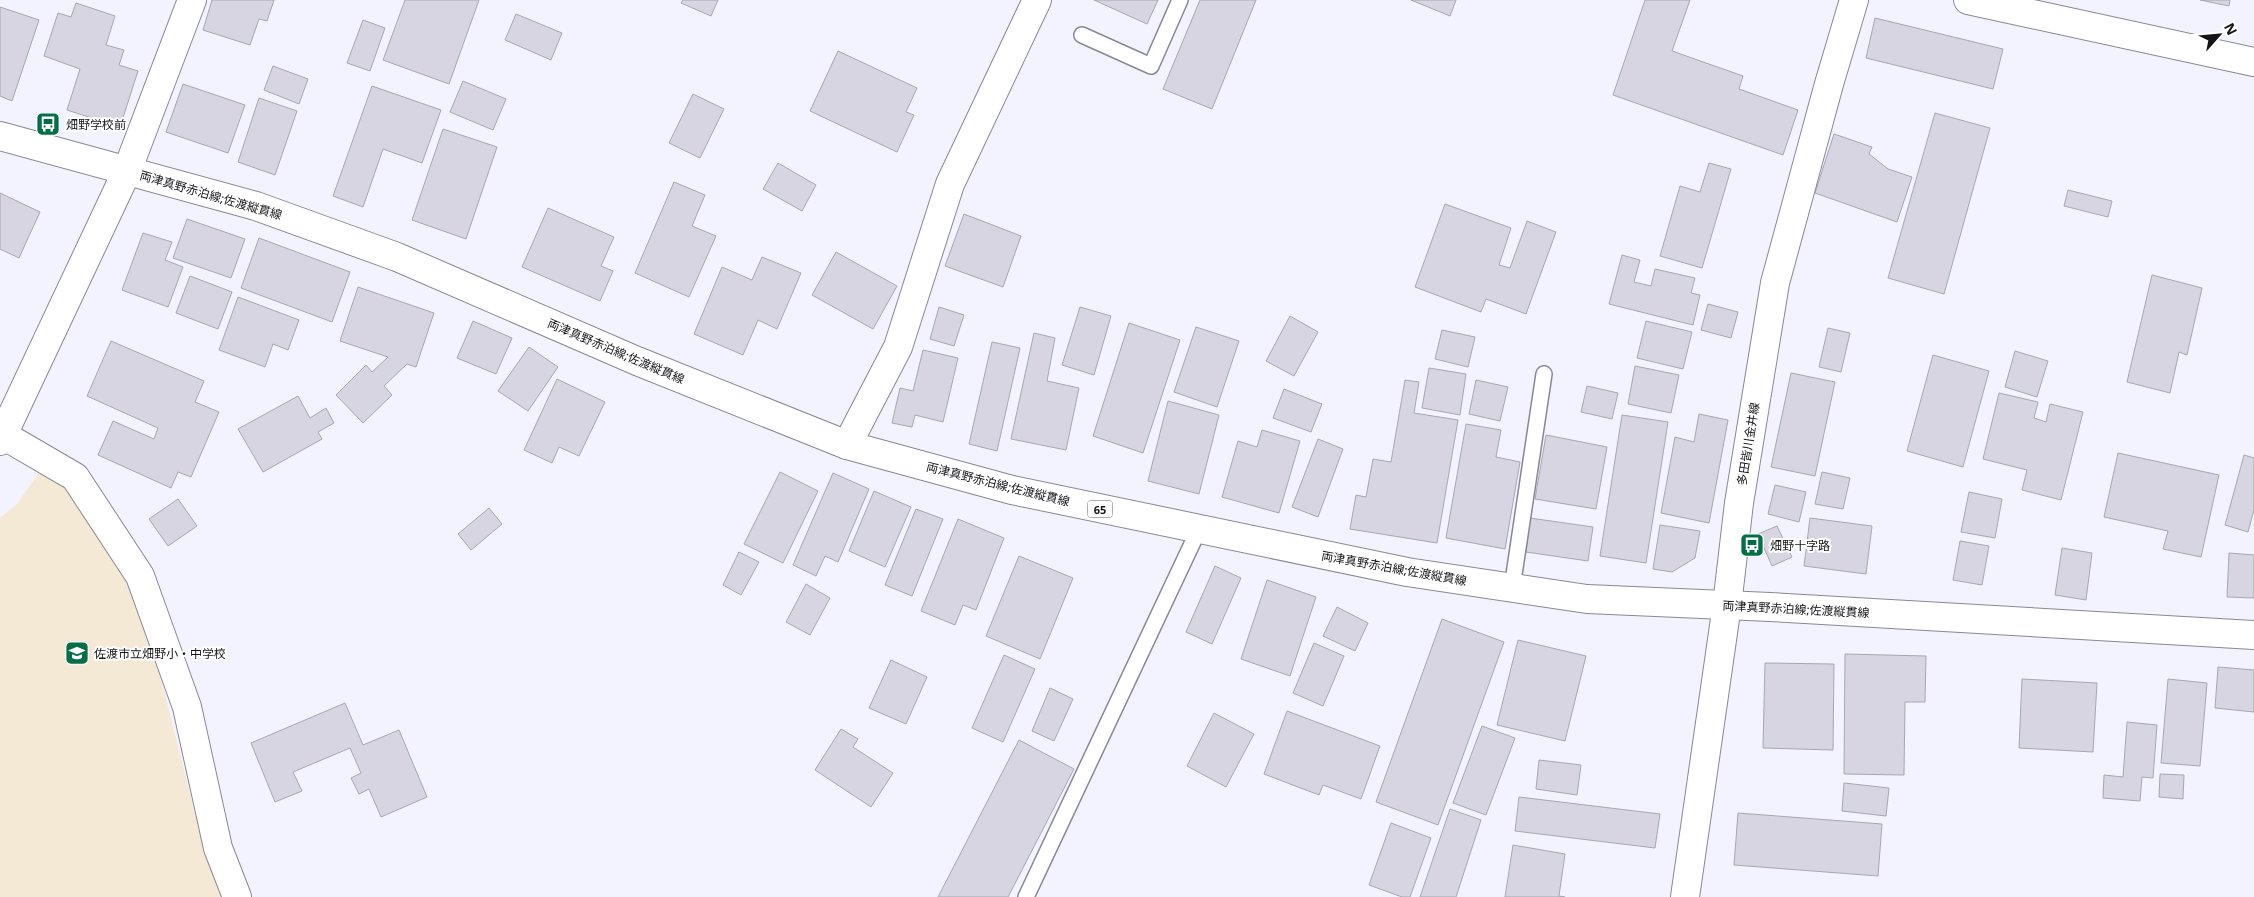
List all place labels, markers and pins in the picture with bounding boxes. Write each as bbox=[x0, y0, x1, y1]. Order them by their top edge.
bus stop icon: 畑野学校前 bbox=[35, 111, 61, 137]
place label: 畑野学校前 bbox=[66, 116, 126, 133]
bus stop icon: 畑野十字路 bbox=[1739, 532, 1765, 558]
place label: 畑野十字路 bbox=[1770, 537, 1830, 554]
school or university icon: 佐渡市立畑野小・中学校 bbox=[64, 640, 90, 666]
place label: 佐渡市立畑野小・中学校 bbox=[94, 645, 226, 662]

